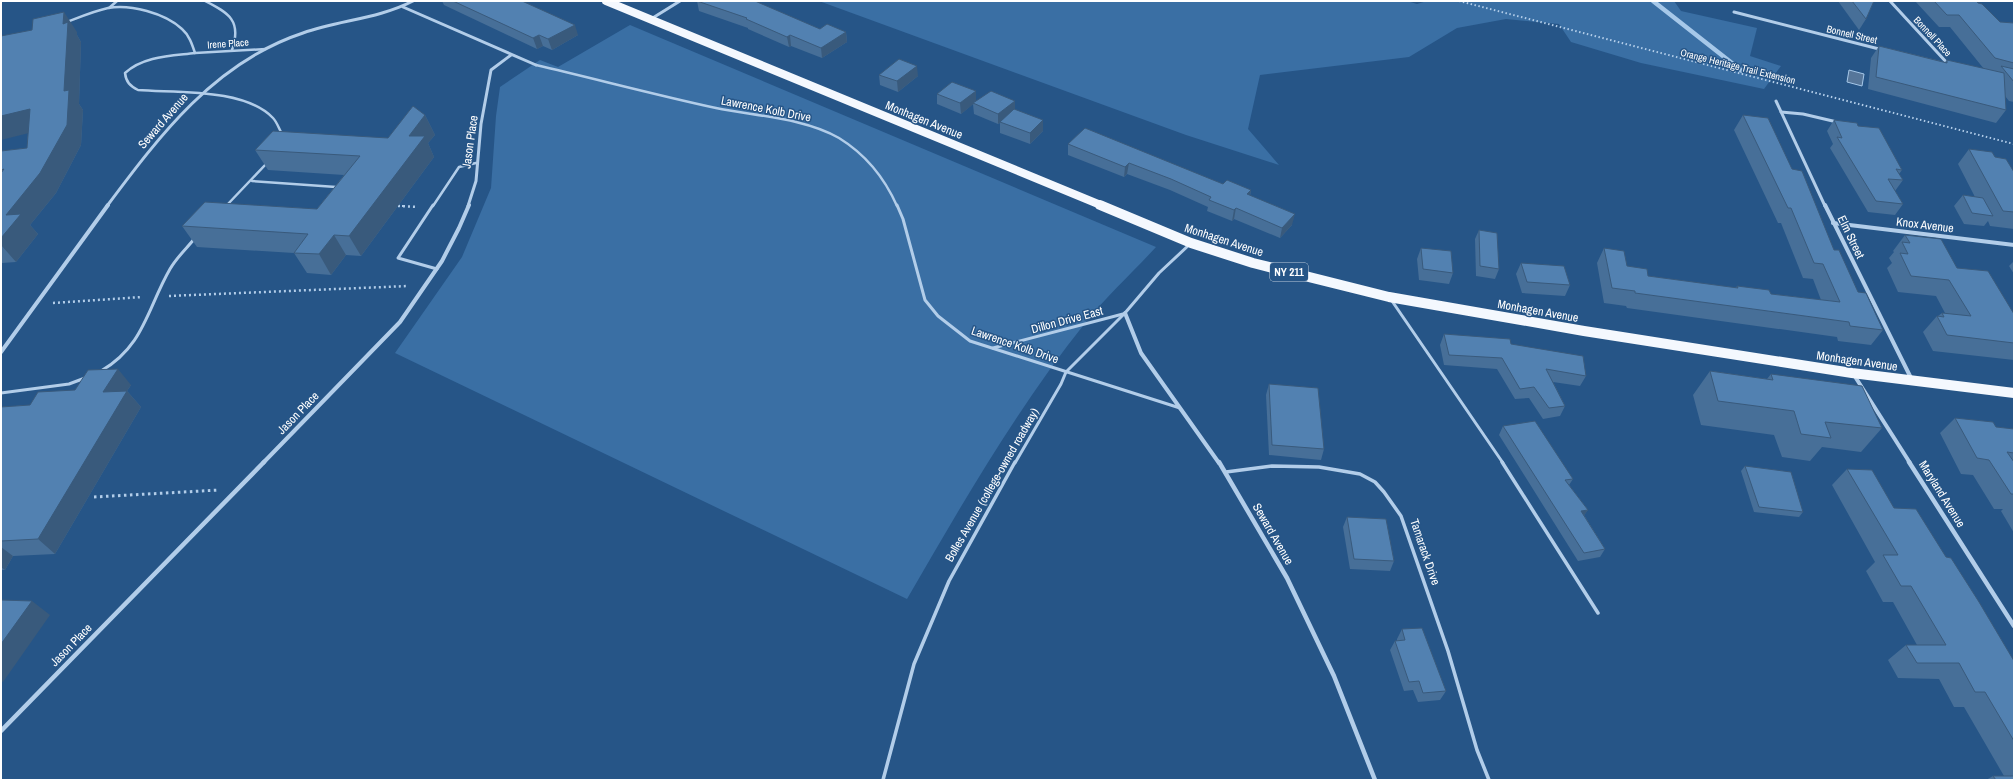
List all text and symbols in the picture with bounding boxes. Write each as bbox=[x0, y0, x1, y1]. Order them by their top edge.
street label: Bonnell Place bbox=[1911, 14, 1955, 59]
street label: Bonnell Street bbox=[1825, 22, 1879, 47]
street label: Irene Place bbox=[207, 36, 250, 51]
street label: Orange Heritage Trail Extension bbox=[1679, 46, 1797, 87]
street label: Seward Avenue bbox=[134, 90, 192, 152]
street label: Lawrence Kolb Drive bbox=[720, 92, 812, 126]
street label: Monhagen Avenue bbox=[883, 97, 965, 143]
street label: Jason Place bbox=[458, 114, 482, 170]
street label: Elm Street bbox=[1834, 213, 1868, 261]
street label: Knox Avenue bbox=[1895, 214, 1955, 236]
street label: Monhagen Avenue bbox=[1183, 220, 1265, 260]
road number: NY 211 bbox=[1270, 263, 1308, 281]
street label: Monhagen Avenue bbox=[1496, 296, 1580, 326]
street label: Dillon Drive East bbox=[1029, 303, 1105, 337]
street label: Lawrence Kolb Drive bbox=[969, 323, 1061, 367]
street label: Monhagen Avenue bbox=[1815, 347, 1899, 375]
street label: Jason Place bbox=[274, 388, 322, 438]
street label: Bolles Avenue (college-owned roadway) bbox=[941, 405, 1043, 565]
street label: Maryland Avenue bbox=[1915, 458, 1969, 530]
street label: Seward Avenue bbox=[1249, 500, 1297, 568]
street label: Tamarack Drive bbox=[1406, 517, 1444, 587]
street label: Jason Place bbox=[47, 620, 95, 670]

